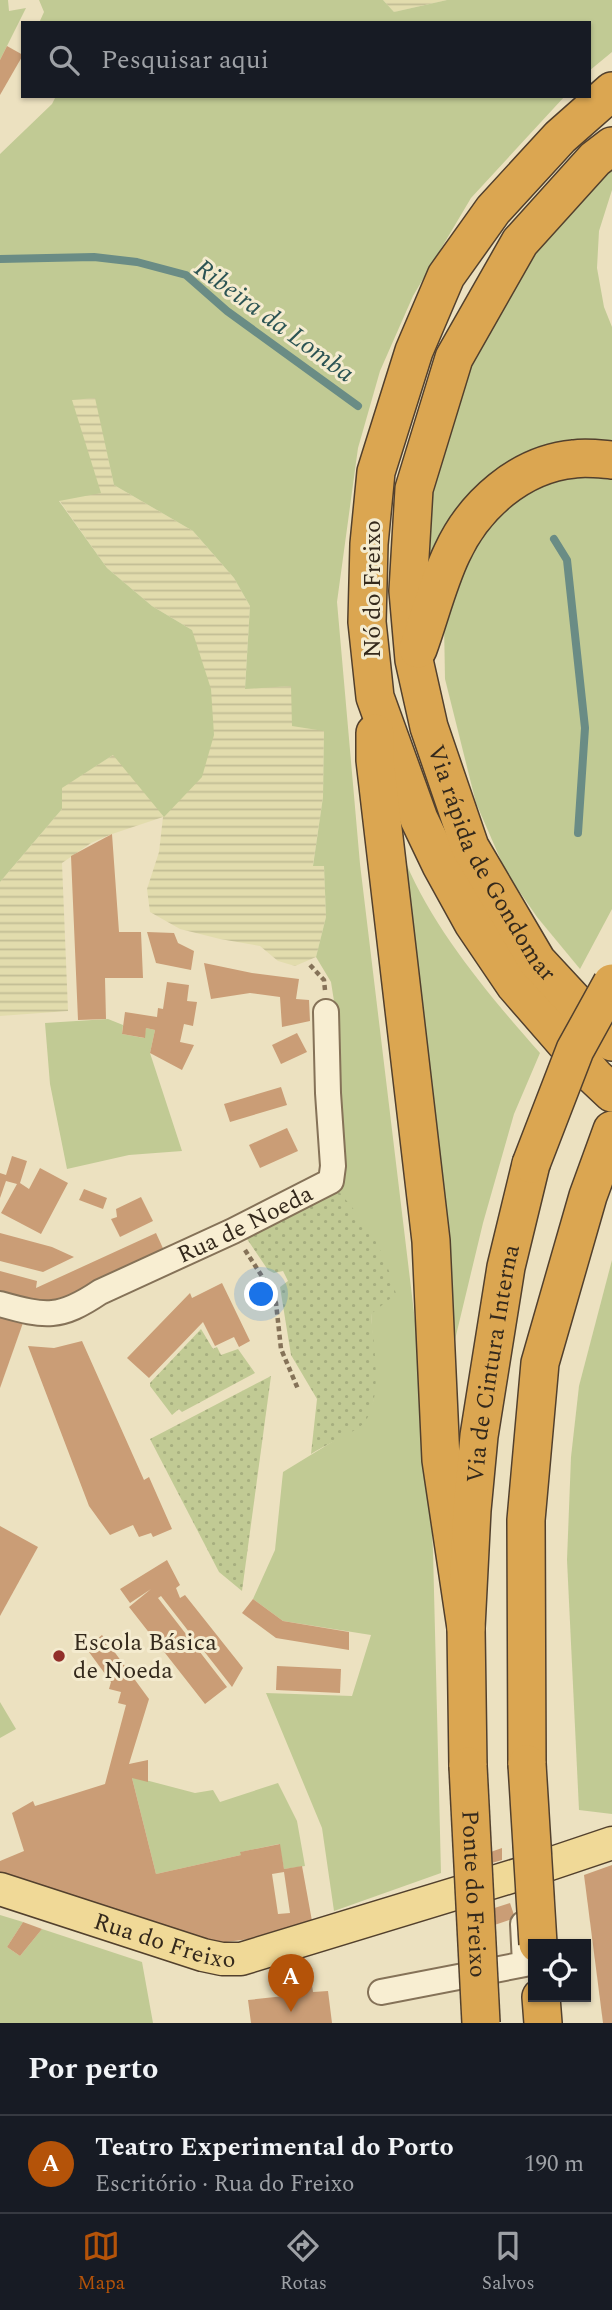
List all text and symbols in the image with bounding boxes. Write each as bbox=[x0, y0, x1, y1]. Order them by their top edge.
search box bbox=[21, 21, 591, 98]
text: Pesquisar aqui bbox=[101, 40, 269, 80]
icon: search bbox=[45, 41, 83, 79]
water label: Ribeira da Lomba bbox=[186, 249, 363, 393]
street label: Nó do Freixo bbox=[355, 520, 391, 658]
street label: Via rápida de Gondomar bbox=[417, 740, 564, 990]
street label: Rua de Noeda bbox=[171, 1176, 320, 1273]
street label: Via de Cintura Interna bbox=[458, 1240, 530, 1485]
your location bbox=[244, 1277, 278, 1311]
place label: Escola Básica de Noeda bbox=[73, 1625, 217, 1689]
marker: Escola Básica de Noeda bbox=[51, 1648, 67, 1664]
street label: Ponte do Freixo bbox=[451, 1809, 496, 1979]
street label: Rua do Freixo bbox=[89, 1904, 236, 1978]
map controls bbox=[528, 1939, 591, 2002]
button: locate bbox=[528, 1939, 591, 2002]
pin: A bbox=[268, 1954, 314, 2012]
text: Por perto bbox=[28, 2046, 158, 2092]
text: Teatro Experimental do Porto bbox=[95, 2127, 454, 2167]
text: A bbox=[42, 2147, 60, 2182]
text: 190 m bbox=[524, 2147, 584, 2182]
text: Escritório · Rua do Freixo bbox=[95, 2167, 354, 2202]
tab: Mapa bbox=[77, 2227, 125, 2298]
tab: Rotas bbox=[280, 2227, 327, 2298]
tab: Salvos bbox=[482, 2227, 535, 2298]

